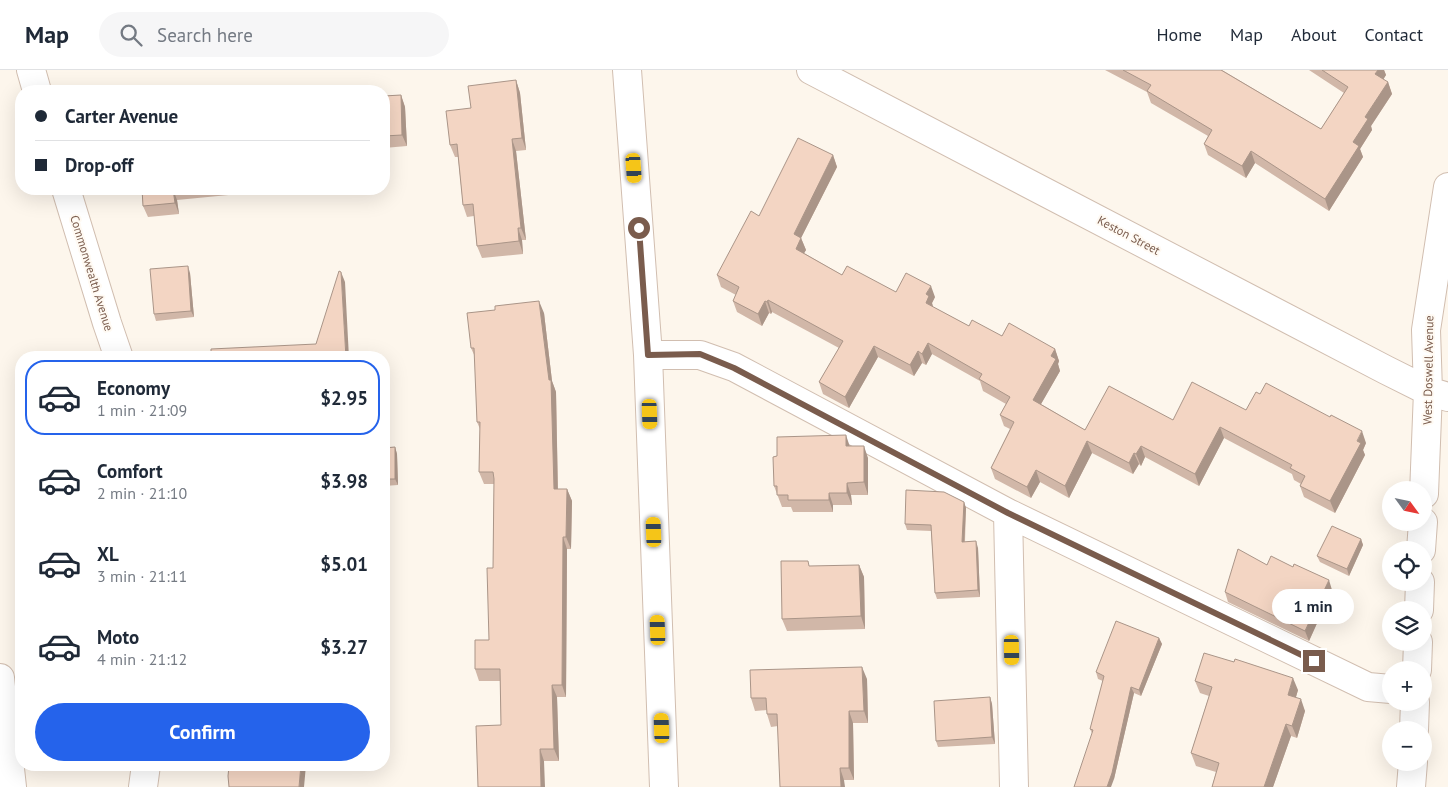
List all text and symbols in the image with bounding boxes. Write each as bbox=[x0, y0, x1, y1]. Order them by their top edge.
search box bbox=[99, 12, 449, 57]
text: Map bbox=[25, 19, 69, 50]
icon: search bbox=[117, 21, 145, 49]
text: Search here bbox=[157, 23, 253, 47]
text: Home bbox=[1156, 23, 1202, 46]
text: Map bbox=[1230, 23, 1263, 46]
text: About bbox=[1291, 23, 1337, 46]
text: Contact bbox=[1365, 23, 1423, 46]
text: Carter Avenue bbox=[65, 104, 178, 128]
text: Drop-off bbox=[65, 153, 133, 177]
car bbox=[625, 153, 642, 183]
street label: Keston Street bbox=[1095, 212, 1163, 258]
street label: Commonwealth Avenue bbox=[67, 213, 117, 333]
route start bbox=[628, 217, 650, 239]
street label: West Doswell Avenue bbox=[1420, 315, 1436, 425]
icon: car bbox=[37, 375, 82, 420]
text: Economy bbox=[97, 376, 170, 400]
text: $2.95 bbox=[320, 386, 368, 410]
car bbox=[641, 399, 658, 429]
text: 1 min · 21:09 bbox=[97, 400, 187, 420]
icon: car bbox=[37, 458, 82, 503]
text: Comfort bbox=[97, 459, 163, 483]
text: $3.98 bbox=[320, 469, 368, 493]
north arrow bbox=[1382, 481, 1432, 531]
map controls bbox=[1382, 481, 1432, 771]
text: 2 min · 21:10 bbox=[97, 483, 187, 503]
car bbox=[645, 517, 662, 547]
icon: car bbox=[37, 541, 82, 586]
button: locate bbox=[1382, 541, 1432, 591]
text: XL bbox=[97, 542, 119, 566]
text: $5.01 bbox=[320, 552, 368, 576]
text: 3 min · 21:11 bbox=[97, 566, 187, 586]
callout: 1 min bbox=[1273, 588, 1355, 624]
text: 1 min bbox=[1293, 596, 1333, 616]
button: layers bbox=[1382, 601, 1432, 651]
car bbox=[649, 615, 666, 645]
icon: car bbox=[37, 624, 82, 669]
text: Moto bbox=[97, 625, 139, 649]
text: $3.27 bbox=[320, 635, 368, 659]
car bbox=[1004, 635, 1019, 665]
text: 4 min · 21:12 bbox=[97, 649, 187, 669]
route end bbox=[1303, 650, 1325, 672]
button: + bbox=[1382, 661, 1432, 711]
button: Confirm bbox=[35, 703, 370, 761]
car bbox=[653, 713, 670, 743]
button: − bbox=[1382, 721, 1432, 771]

